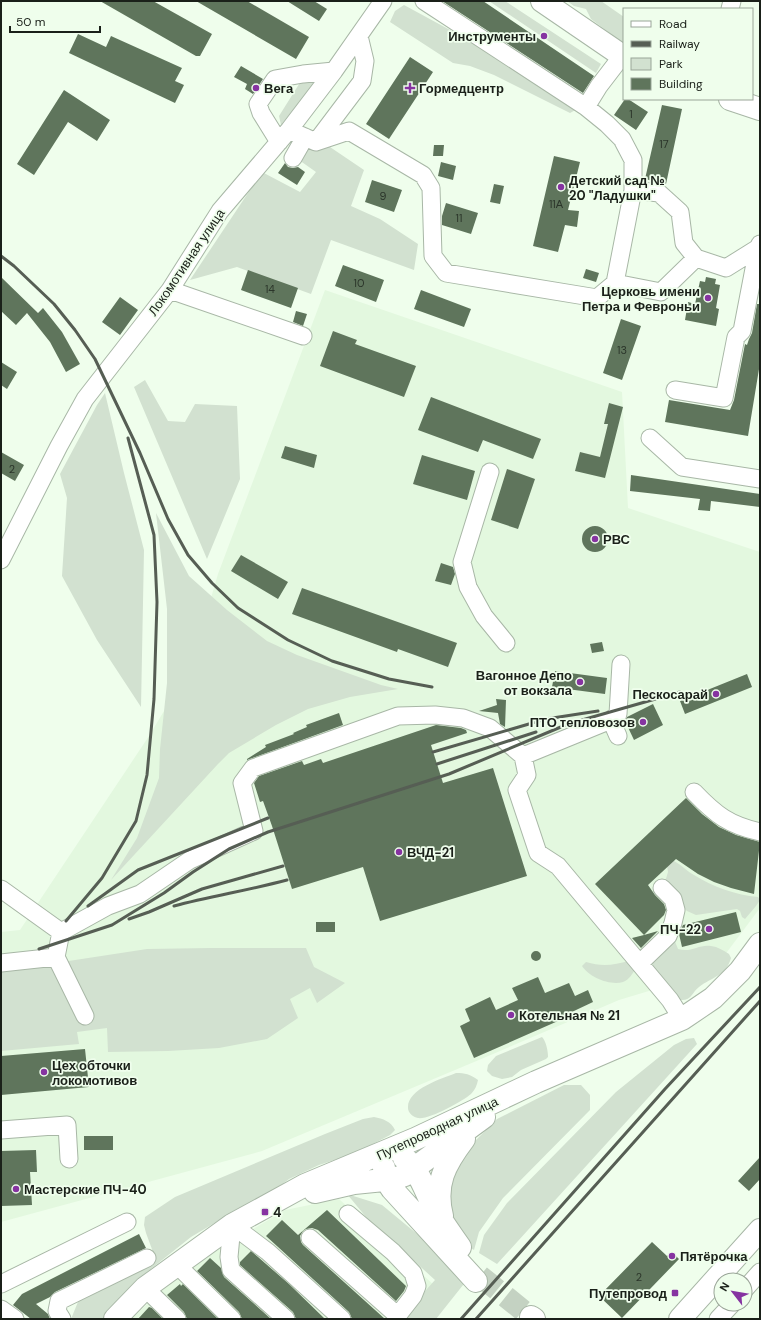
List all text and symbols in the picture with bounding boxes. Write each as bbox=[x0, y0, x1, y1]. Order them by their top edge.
scale bar bbox=[10, 8, 100, 34]
legend bbox=[623, 8, 753, 100]
text: 50 m bbox=[16, 14, 45, 30]
text: Road bbox=[659, 16, 687, 32]
place label: Инструменты bbox=[448, 28, 536, 45]
marker: Инструменты bbox=[539, 31, 549, 41]
text: Railway bbox=[659, 36, 700, 52]
text: Park bbox=[659, 56, 683, 72]
text: Building bbox=[659, 76, 703, 92]
place label: Вега bbox=[264, 80, 294, 97]
place label: Гормедцентр bbox=[419, 80, 504, 97]
marker: Гормедцентр bbox=[404, 82, 416, 94]
marker: Вега bbox=[251, 83, 261, 93]
house number: 1 bbox=[629, 107, 633, 121]
house number: 17 bbox=[659, 137, 669, 151]
place label: Детский сад № 20 "Ладушки" bbox=[569, 172, 665, 204]
marker: Детский сад № 20 "Ладушки" bbox=[556, 182, 566, 192]
house number: 9 bbox=[380, 189, 387, 203]
house number: 11А bbox=[549, 197, 564, 211]
street label: Локомотивная улица bbox=[144, 205, 229, 319]
house number: 11 bbox=[456, 211, 462, 225]
house number: 10 bbox=[354, 276, 364, 290]
house number: 14 bbox=[265, 282, 275, 296]
place label: Церковь имени Петра и Февроньи bbox=[582, 283, 700, 315]
marker: Церковь имени Петра и Февроньи bbox=[703, 293, 713, 303]
house number: 13 bbox=[617, 343, 627, 357]
house number: 2 bbox=[9, 462, 15, 476]
place label: РВС bbox=[603, 531, 631, 548]
marker: РВС bbox=[590, 534, 600, 544]
place label: Вагонное Депо от вокзала bbox=[476, 667, 573, 699]
marker: Вагонное Депо от вокзала bbox=[575, 677, 585, 687]
place label: Пескосарай bbox=[632, 686, 708, 703]
marker: Пескосарай bbox=[711, 689, 721, 699]
place label: ПТО тепловозов bbox=[530, 714, 635, 731]
marker: ПТО тепловозов bbox=[638, 717, 648, 727]
place label: ВЧД-21 bbox=[407, 844, 454, 861]
marker: ВЧД-21 bbox=[394, 847, 404, 857]
place label: ПЧ-22 bbox=[660, 921, 701, 938]
marker: ПЧ-22 bbox=[704, 924, 714, 934]
place label: Котельная № 21 bbox=[519, 1007, 620, 1024]
marker: Котельная № 21 bbox=[506, 1010, 516, 1020]
place label: Цех обточки локомотивов bbox=[52, 1057, 137, 1089]
marker: Цех обточки локомотивов bbox=[39, 1067, 49, 1077]
street label: Путепроводная улица bbox=[374, 1092, 501, 1164]
place label: Мастерские ПЧ-40 bbox=[24, 1181, 147, 1198]
marker: Мастерские ПЧ-40 bbox=[11, 1184, 21, 1194]
place label: 4 bbox=[273, 1204, 281, 1221]
marker: 4 bbox=[260, 1207, 270, 1217]
place label: Пятёрочка bbox=[680, 1248, 748, 1265]
marker: Пятёрочка bbox=[667, 1251, 677, 1261]
house number: 2 bbox=[636, 1270, 642, 1284]
north arrow bbox=[713, 1272, 753, 1312]
text: N bbox=[716, 1280, 732, 1294]
place label: Путепровод bbox=[589, 1285, 668, 1302]
marker: Путепровод bbox=[670, 1288, 680, 1298]

